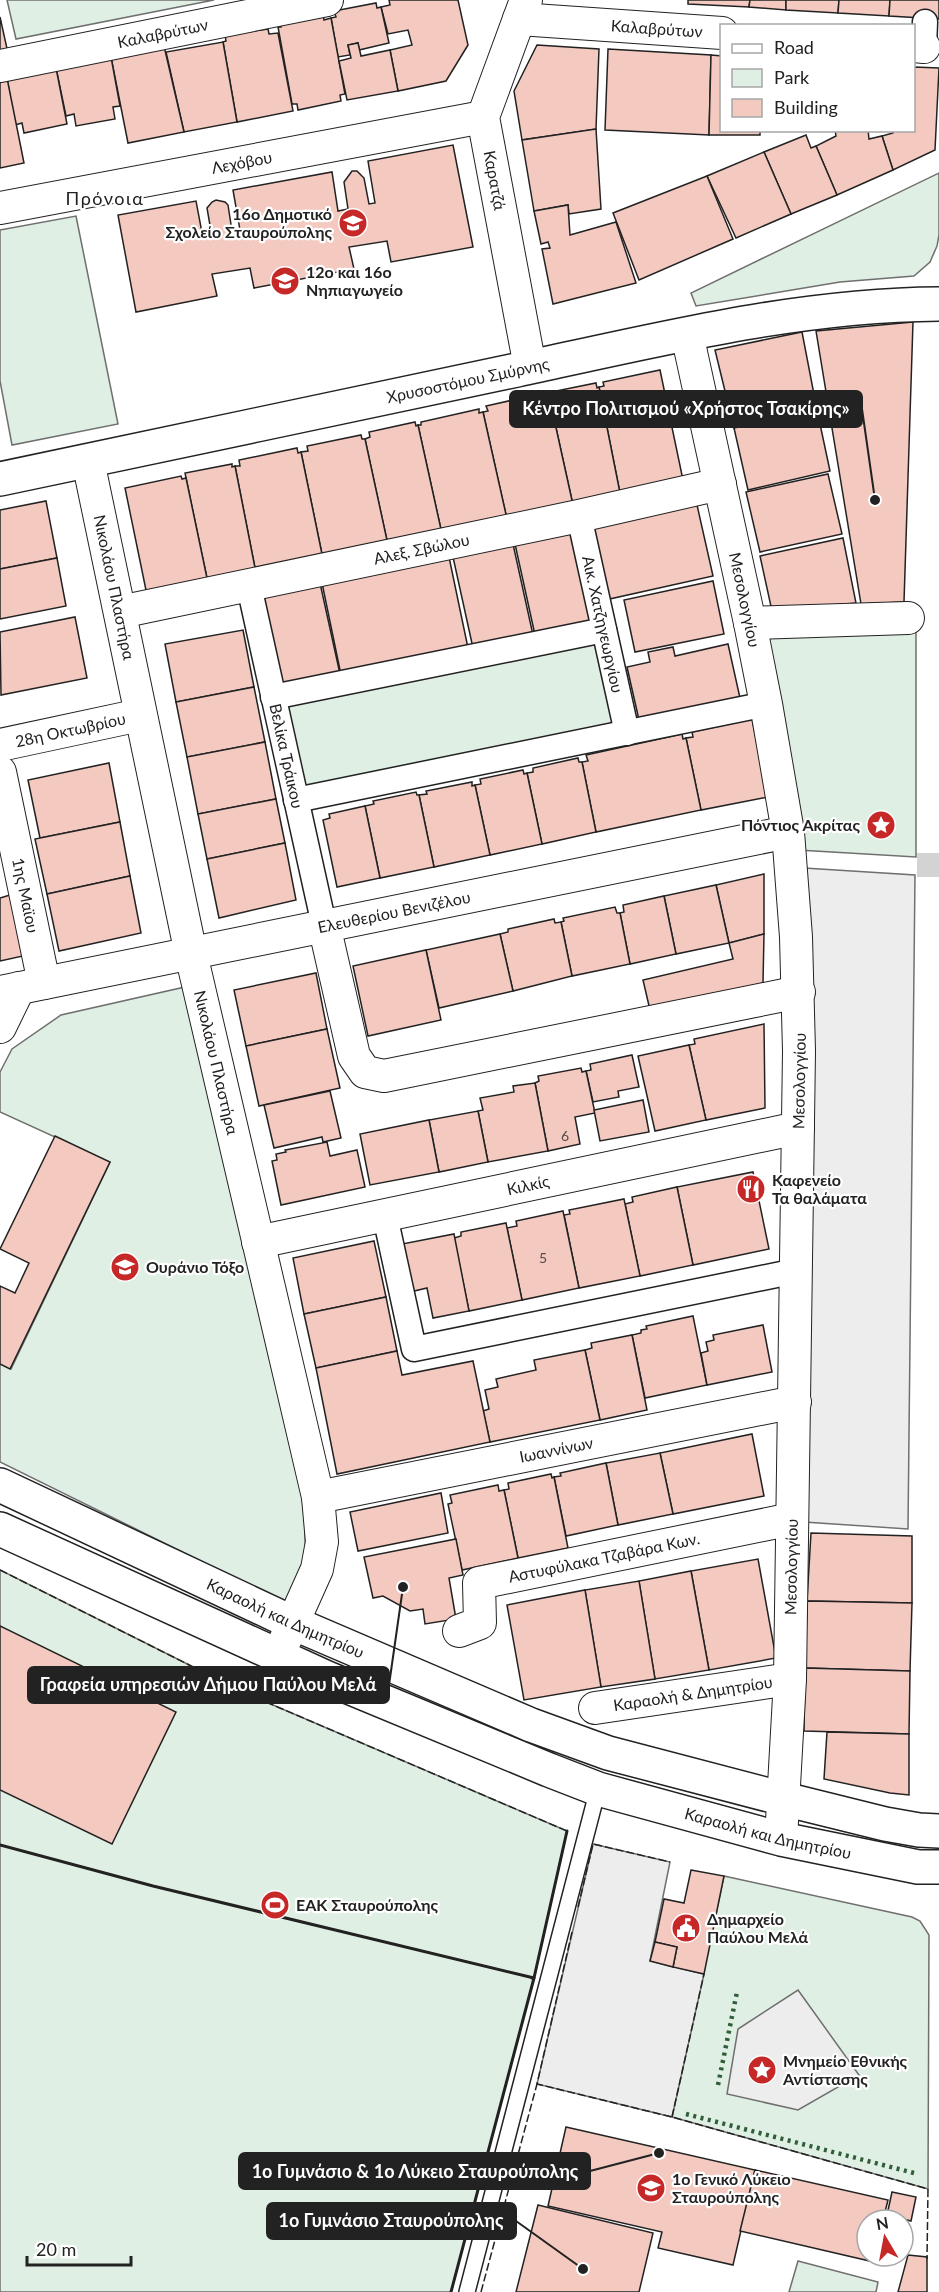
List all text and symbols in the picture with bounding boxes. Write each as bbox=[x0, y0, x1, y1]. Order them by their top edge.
street label: Καλαβρύτων bbox=[116, 14, 210, 51]
street label: Καλαβρύτων bbox=[610, 15, 703, 41]
legend bbox=[720, 24, 915, 132]
text: Road bbox=[774, 36, 814, 58]
text: Park bbox=[774, 66, 810, 88]
text: Building bbox=[774, 96, 838, 118]
street label: Λεχόβου bbox=[210, 147, 273, 177]
street label: Καρατζά bbox=[480, 149, 510, 212]
district label: Πρόνοια bbox=[66, 187, 144, 209]
place label: 16ο Δημοτικό Σχολείο Σταυρούπολης bbox=[166, 204, 332, 241]
school or university icon: 16ο Δημοτικό Σχολείο Σταυρούπολης bbox=[337, 207, 369, 239]
place label: 12ο και 16ο Νηπιαγωγείο bbox=[306, 262, 403, 299]
school or university icon: 12ο και 16ο Νηπιαγωγείο bbox=[269, 265, 301, 297]
street label: Χρυσοστόμου Σμύρνης bbox=[385, 353, 551, 406]
callout: Κέντρο Πολιτισμού «Χρήστος Τσακίρης» bbox=[510, 391, 862, 427]
text: Κέντρο Πολιτισμού «Χρήστος Τσακίρης» bbox=[522, 397, 850, 419]
street label: Νικολάου Πλαστήρα bbox=[90, 513, 139, 662]
street label: Αλεξ. Σβώλου bbox=[372, 529, 471, 568]
street label: Μεσολογγίου bbox=[726, 550, 765, 649]
street label: Αικ. Χατζηγεωργίου bbox=[579, 554, 628, 695]
street label: Βελίκα Τράικου bbox=[266, 702, 308, 810]
street label: 28η Οκτωβρίου bbox=[13, 708, 127, 750]
place icon: Πόντιος Ακρίτας bbox=[865, 809, 897, 841]
place label: Πόντιος Ακρίτας bbox=[741, 815, 860, 834]
street label: 1ης Μαϊου bbox=[9, 856, 43, 935]
street label: Ελευθερίου Βενιζέλου bbox=[316, 887, 472, 936]
street label: Νικολάου Πλαστήρα bbox=[191, 988, 243, 1137]
street label: Μεσολογγίου bbox=[788, 1033, 809, 1129]
house number: 6 bbox=[561, 1127, 569, 1144]
place label: Καφενείο Τα θαλάματα bbox=[772, 1170, 867, 1207]
street label: Κιλκίς bbox=[505, 1171, 551, 1198]
restaurant icon: Καφενείο Τα θαλάματα bbox=[735, 1173, 767, 1205]
house number: 5 bbox=[539, 1249, 547, 1266]
school or university icon: Ουράνιο Τόξο bbox=[109, 1251, 141, 1283]
place label: Ουράνιο Τόξο bbox=[146, 1257, 244, 1276]
street label: Ιωαννίνων bbox=[518, 1432, 595, 1466]
street label: Μεσολογγίου bbox=[780, 1519, 801, 1615]
street label: Αστυφύλακα Τζαβάρα Κων. bbox=[506, 1528, 701, 1586]
street label: Καραολή και Δημητρίου bbox=[204, 1574, 367, 1661]
callout: Γραφεία υπηρεσιών Δήμου Παύλου Μελά bbox=[28, 1667, 389, 1703]
street label: Καραολή & Δημητρίου bbox=[612, 1672, 774, 1714]
text: Γραφεία υπηρεσιών Δήμου Παύλου Μελά bbox=[40, 1673, 376, 1695]
street label: Καραολή και Δημητρίου bbox=[683, 1803, 853, 1862]
sports icon: EAK Σταυρούπολης bbox=[259, 1889, 291, 1921]
place label: EAK Σταυρούπολης bbox=[296, 1895, 439, 1914]
place label: Δημαρχείο Παύλου Μελά bbox=[707, 1909, 809, 1946]
public building icon: Δημαρχείο Παύλου Μελά bbox=[670, 1912, 702, 1944]
place label: Μνημείο Εθνικής Αντίστασης bbox=[782, 2051, 908, 2088]
place icon: Μνημείο Εθνικής Αντίστασης bbox=[746, 2054, 778, 2086]
callout: 1ο Γυμνάσιο & 1ο Λύκειο Σταυρούπολης bbox=[239, 2153, 590, 2189]
text: 1ο Γυμνάσιο & 1ο Λύκειο Σταυρούπολης bbox=[252, 2160, 579, 2182]
place label: 1ο Γενικό Λύκειο Σταυρούπολης bbox=[672, 2169, 791, 2206]
school or university icon: 1ο Γενικό Λύκειο Σταυρούπολης bbox=[635, 2172, 667, 2204]
callout: 1ο Γυμνάσιο Σταυρούπολης bbox=[267, 2203, 516, 2239]
north arrow bbox=[855, 2208, 915, 2268]
text: 1ο Γυμνάσιο Σταυρούπολης bbox=[278, 2209, 504, 2231]
text: N bbox=[875, 2212, 890, 2233]
scale bar bbox=[27, 2229, 130, 2267]
text: 20 m bbox=[36, 2238, 76, 2260]

